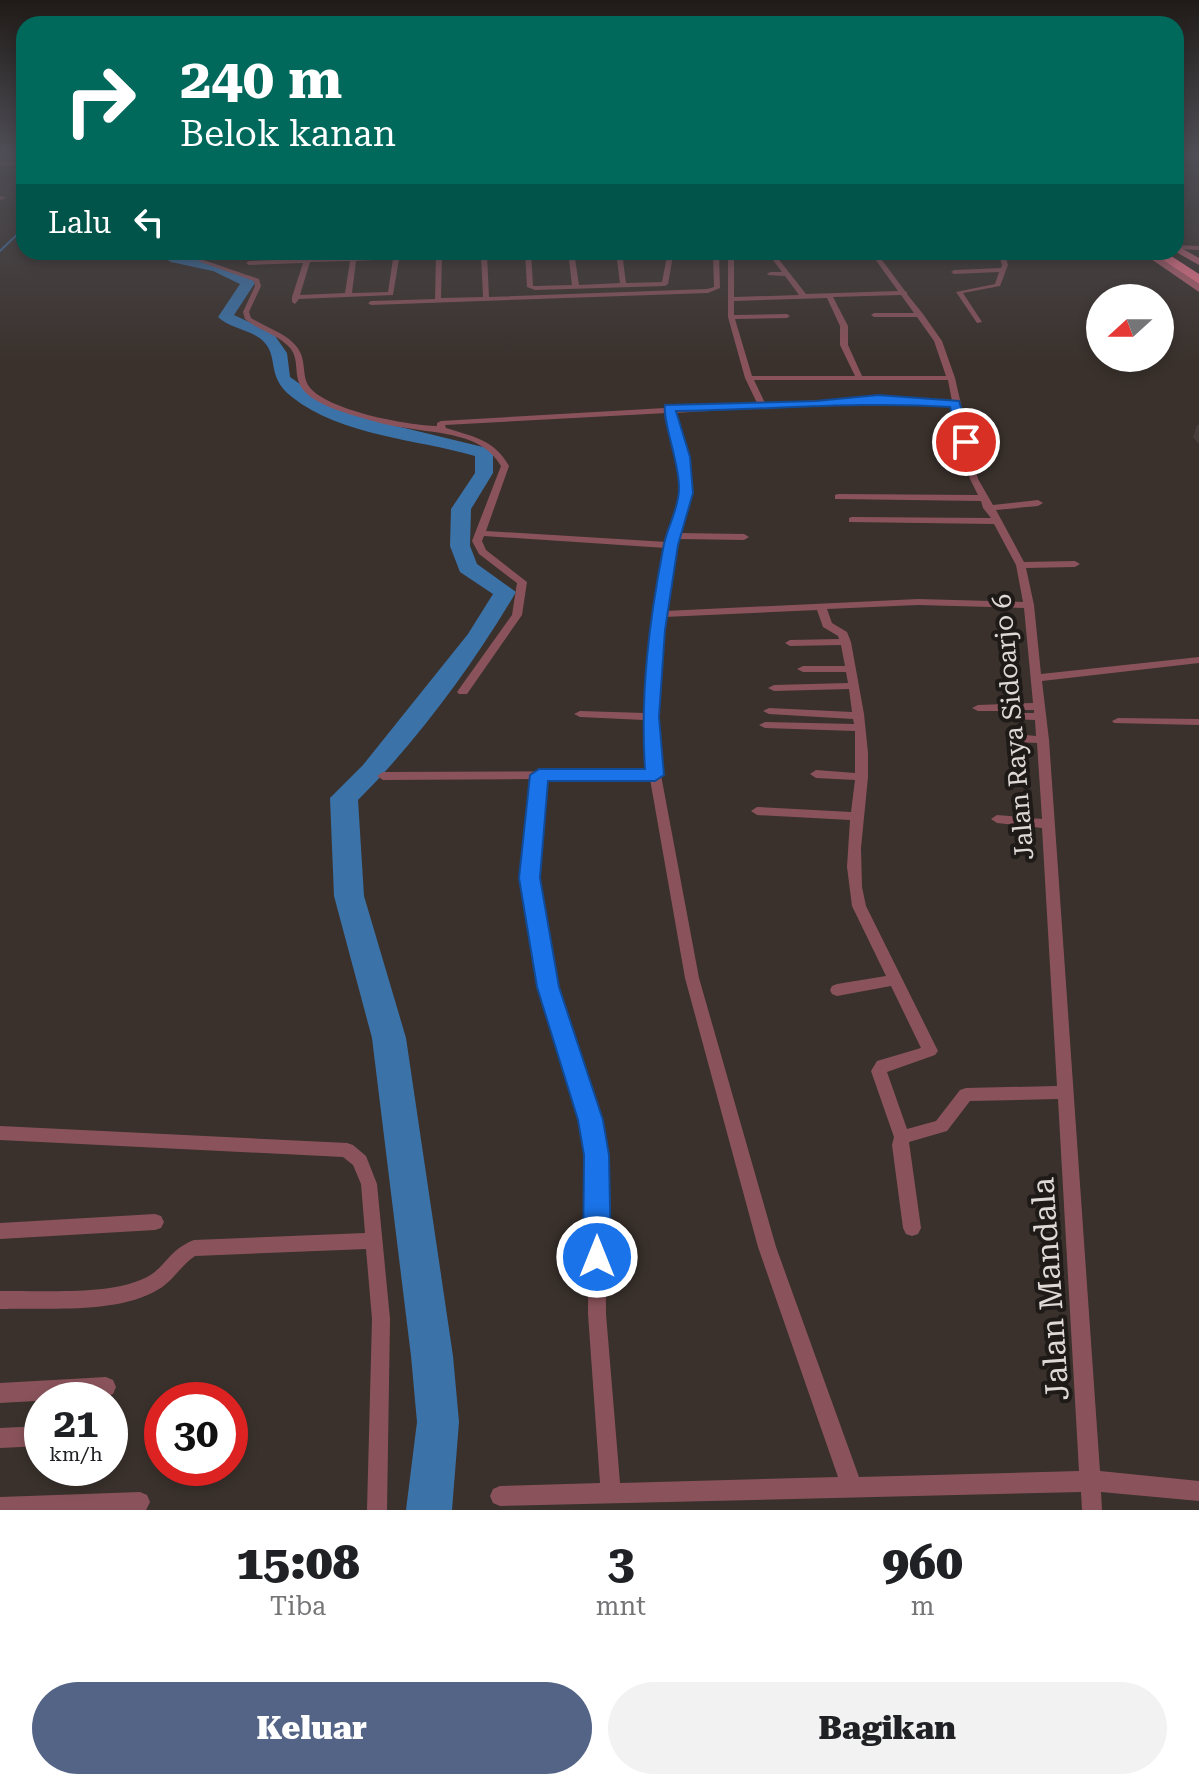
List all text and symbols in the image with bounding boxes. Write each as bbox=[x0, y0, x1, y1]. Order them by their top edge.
text: 240 m bbox=[180, 46, 342, 112]
icon: right bbox=[48, 48, 152, 152]
text: Belok kanan bbox=[180, 113, 396, 155]
icon: left bbox=[127, 200, 171, 244]
text: Lalu bbox=[48, 205, 111, 240]
north arrow bbox=[1086, 284, 1174, 372]
map controls bbox=[1086, 284, 1174, 372]
pin bbox=[932, 408, 1000, 476]
icon: arrive bbox=[944, 420, 988, 464]
street label: Jalan Raya Sidoarjo 6 bbox=[986, 593, 1040, 861]
street label: Jalan Mandala bbox=[1023, 1176, 1077, 1402]
position arrow bbox=[555, 1215, 639, 1299]
speed limit sign: 30 bbox=[144, 1382, 248, 1486]
text: 21 bbox=[54, 1400, 98, 1447]
text: km/h bbox=[49, 1442, 103, 1466]
text: 15:08 bbox=[236, 1535, 360, 1591]
text: 3 bbox=[607, 1535, 634, 1591]
text: 960 bbox=[882, 1535, 963, 1591]
text: Tiba bbox=[270, 1591, 326, 1621]
text: mnt bbox=[596, 1591, 646, 1621]
text: m bbox=[911, 1591, 934, 1621]
button: Keluar bbox=[32, 1682, 592, 1774]
button: Bagikan bbox=[608, 1682, 1167, 1774]

